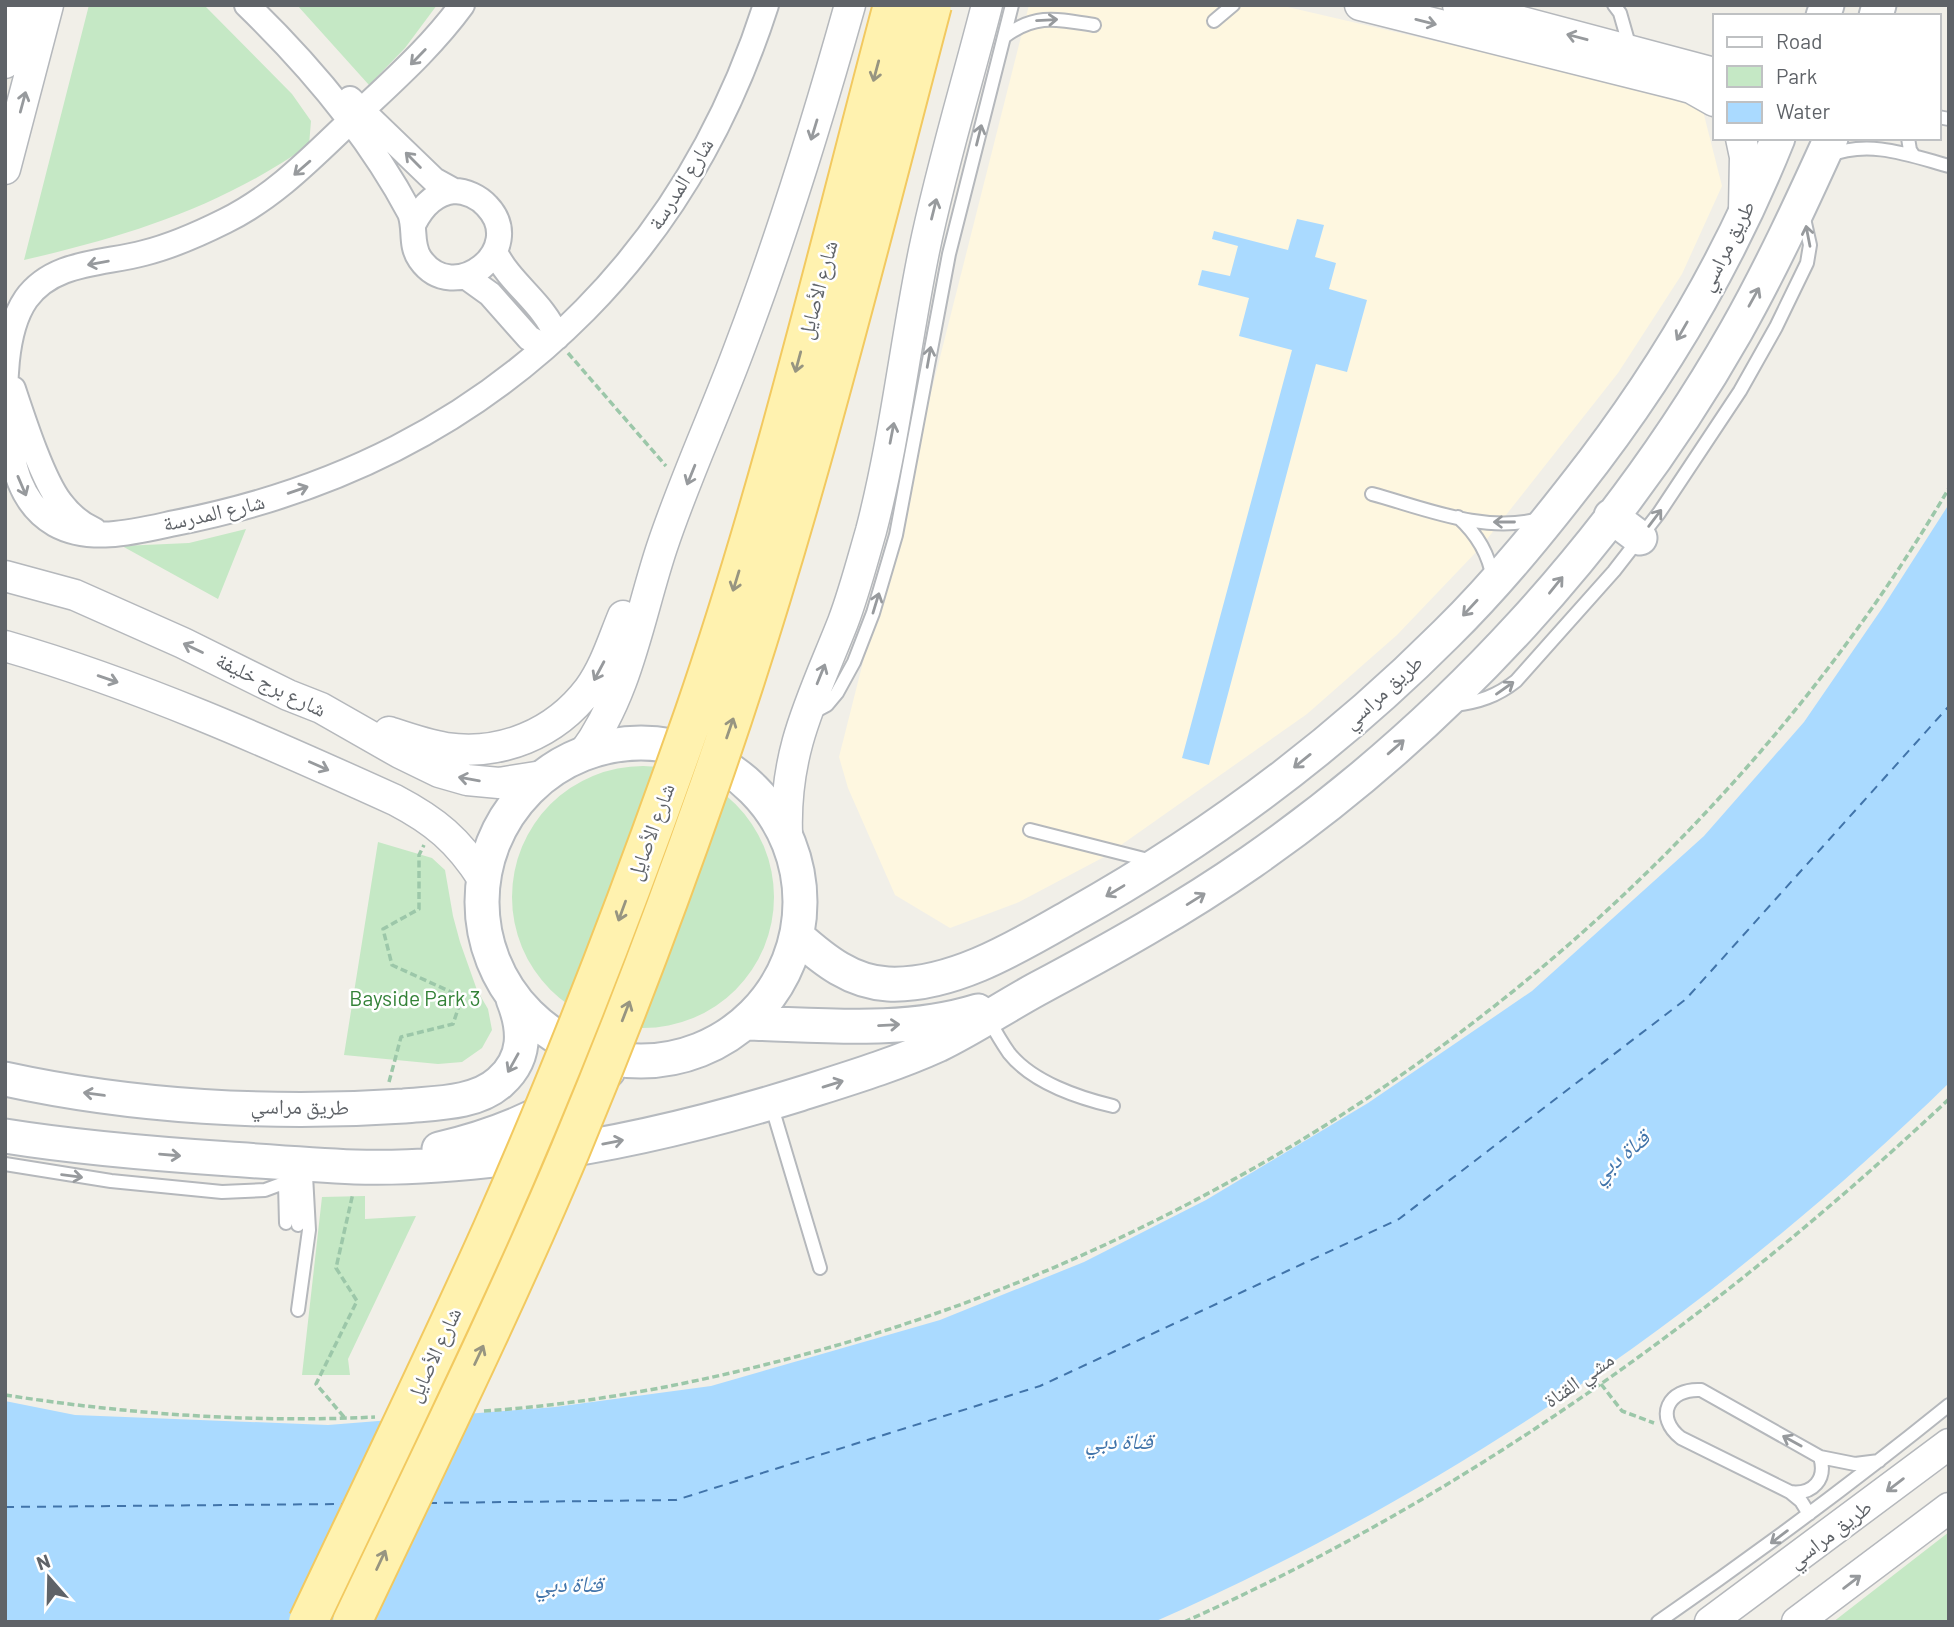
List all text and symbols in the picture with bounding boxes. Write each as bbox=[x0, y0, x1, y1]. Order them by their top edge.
one-way arrow bbox=[1035, 14, 1058, 27]
legend bbox=[1713, 14, 1940, 140]
one-way arrow bbox=[1414, 16, 1437, 29]
text: Road bbox=[1776, 28, 1822, 53]
one-way arrow bbox=[1566, 30, 1589, 43]
one-way arrow bbox=[409, 49, 426, 66]
one-way arrow bbox=[869, 59, 882, 82]
text: Park bbox=[1776, 63, 1817, 88]
one-way arrow bbox=[17, 92, 30, 114]
text: Water bbox=[1776, 98, 1831, 123]
one-way arrow bbox=[806, 119, 819, 141]
one-way arrow bbox=[973, 124, 986, 147]
street label: شارع المدرسة bbox=[642, 133, 719, 235]
one-way arrow bbox=[405, 151, 422, 168]
one-way arrow bbox=[293, 160, 311, 176]
street label: طريق مراسي bbox=[1692, 196, 1764, 297]
one-way arrow bbox=[928, 198, 941, 221]
one-way arrow bbox=[1800, 225, 1814, 248]
street label: شارع الأصايل bbox=[791, 237, 844, 342]
one-way arrow bbox=[88, 257, 110, 270]
one-way arrow bbox=[1747, 288, 1761, 308]
one-way arrow bbox=[1675, 320, 1689, 340]
one-way arrow bbox=[923, 346, 936, 369]
one-way arrow bbox=[791, 350, 804, 373]
one-way arrow bbox=[886, 422, 900, 445]
one-way arrow bbox=[683, 463, 696, 485]
one-way arrow bbox=[17, 475, 30, 496]
one-way arrow bbox=[286, 483, 308, 495]
street label: شارع المدرسة bbox=[160, 488, 267, 537]
one-way arrow bbox=[1648, 509, 1663, 528]
one-way arrow bbox=[1493, 516, 1516, 529]
one-way arrow bbox=[729, 570, 742, 592]
one-way arrow bbox=[1548, 576, 1563, 594]
one-way arrow bbox=[870, 592, 883, 614]
one-way arrow bbox=[1462, 599, 1478, 617]
one-way arrow bbox=[183, 640, 204, 654]
street label: شارع برج خليفة bbox=[212, 646, 331, 723]
street label: طريق مراسي bbox=[1337, 649, 1431, 737]
one-way arrow bbox=[592, 660, 605, 681]
one-way arrow bbox=[816, 663, 829, 685]
one-way arrow bbox=[97, 674, 119, 686]
one-way arrow bbox=[1495, 681, 1514, 695]
one-way arrow bbox=[724, 717, 737, 739]
one-way arrow bbox=[1387, 739, 1405, 755]
one-way arrow bbox=[1294, 754, 1312, 769]
one-way arrow bbox=[308, 759, 329, 773]
one-way arrow bbox=[458, 772, 481, 785]
street label: شارع الأصايل bbox=[620, 780, 681, 884]
one-way arrow bbox=[1106, 884, 1126, 898]
one-way arrow bbox=[1185, 891, 1205, 905]
one-way arrow bbox=[614, 900, 627, 922]
park label: Bayside Park 3 bbox=[349, 985, 481, 1010]
one-way arrow bbox=[621, 1000, 634, 1022]
one-way arrow bbox=[877, 1019, 900, 1032]
one-way arrow bbox=[506, 1053, 520, 1073]
one-way arrow bbox=[822, 1076, 844, 1089]
one-way arrow bbox=[83, 1088, 105, 1101]
street label: طريق مراسي bbox=[250, 1092, 350, 1124]
water label: قناة دبي bbox=[1584, 1121, 1661, 1192]
one-way arrow bbox=[601, 1135, 624, 1149]
one-way arrow bbox=[159, 1149, 181, 1162]
one-way arrow bbox=[61, 1170, 83, 1183]
street label: شارع الأصايل bbox=[400, 1303, 467, 1406]
one-way arrow bbox=[472, 1345, 486, 1366]
street label: مشي القناة bbox=[1538, 1346, 1621, 1416]
water label: قناة دبي bbox=[1085, 1426, 1156, 1460]
one-way arrow bbox=[1782, 1434, 1802, 1448]
one-way arrow bbox=[1886, 1478, 1904, 1493]
street label: طريق مراسي bbox=[1782, 1493, 1879, 1577]
one-way arrow bbox=[1770, 1529, 1788, 1544]
north arrow bbox=[14, 1543, 84, 1613]
text: N bbox=[33, 1549, 53, 1575]
one-way arrow bbox=[375, 1550, 388, 1571]
water label: قناة دبي bbox=[535, 1569, 606, 1603]
one-way arrow bbox=[1843, 1575, 1862, 1590]

